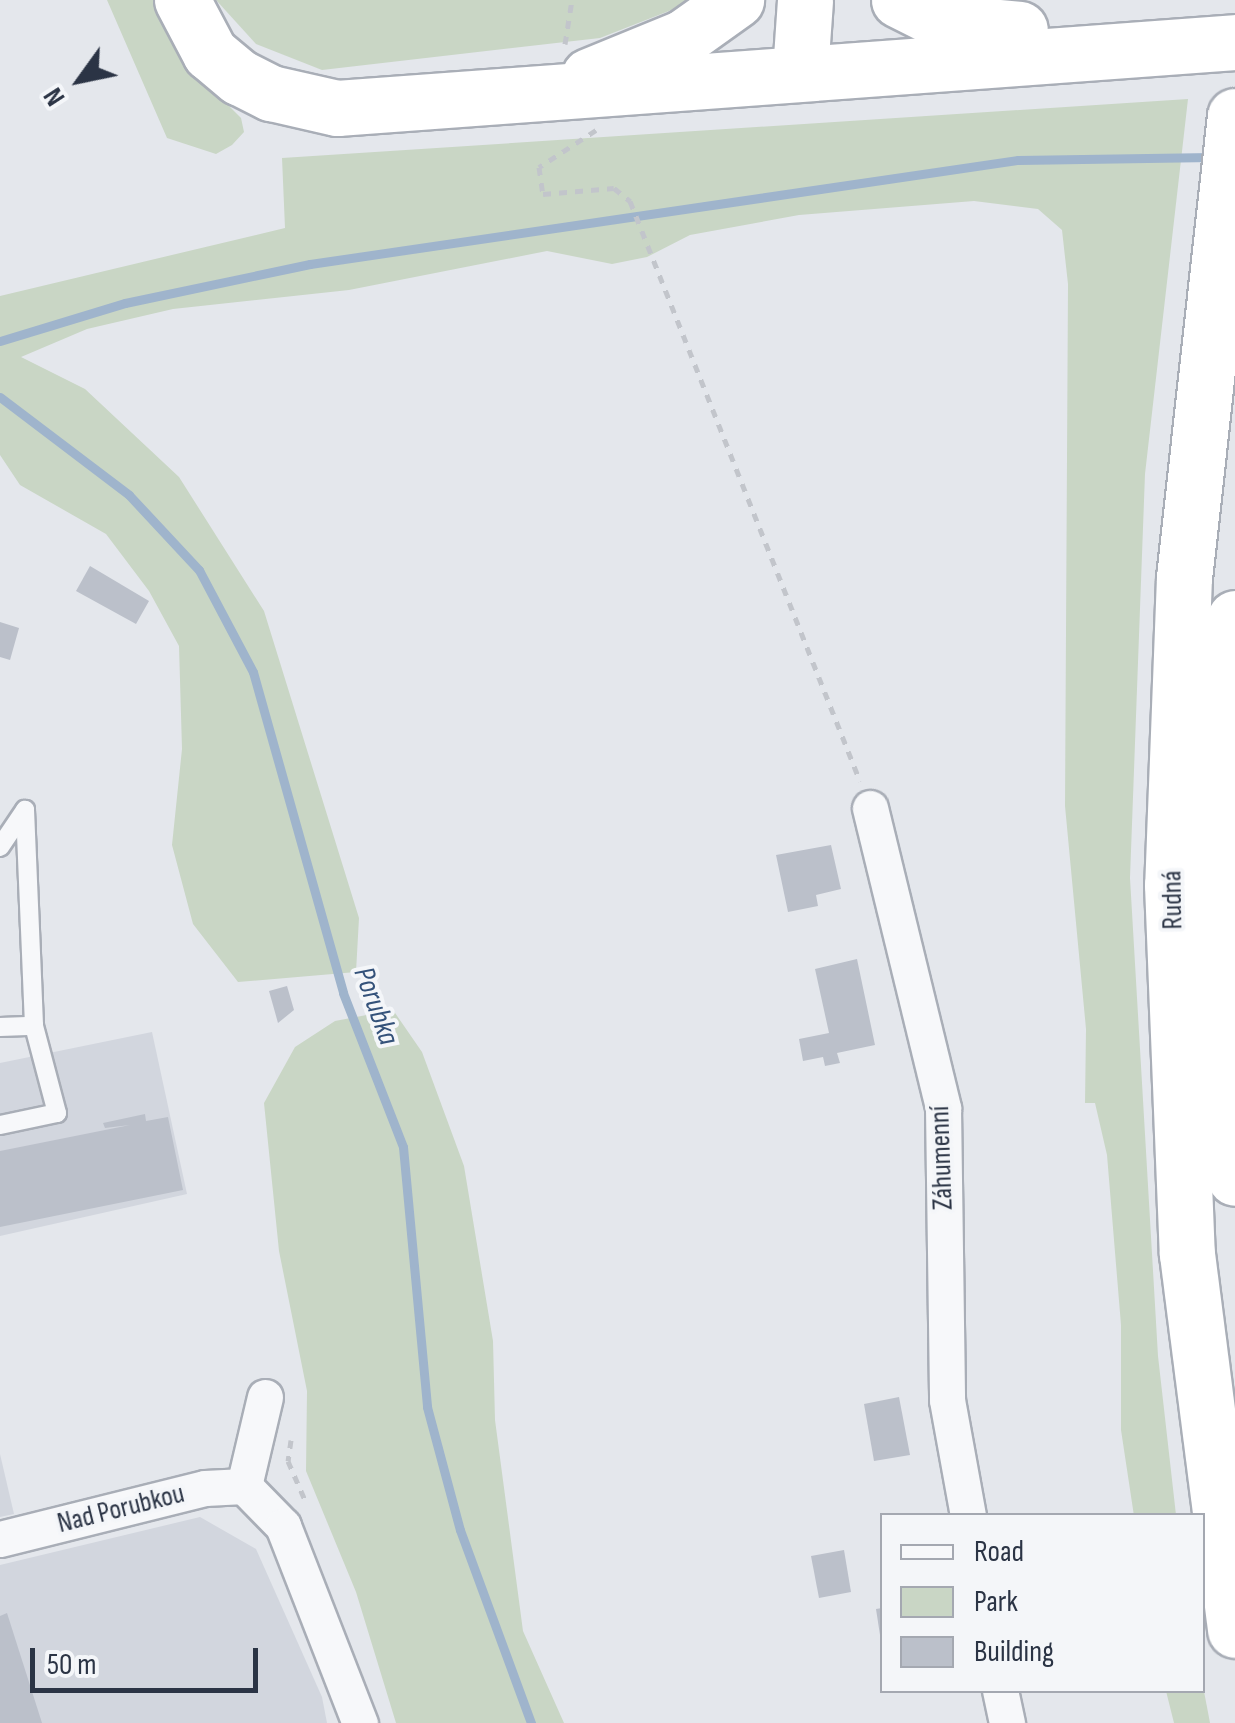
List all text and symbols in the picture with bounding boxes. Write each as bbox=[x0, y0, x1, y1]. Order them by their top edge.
north arrow bbox=[30, 30, 130, 130]
text: N bbox=[37, 81, 72, 112]
street label: Rudná bbox=[1156, 870, 1190, 930]
water label: Porubka bbox=[345, 962, 407, 1050]
street label: Záhumenní bbox=[923, 1105, 961, 1211]
street label: Nad Porubkou bbox=[54, 1477, 188, 1541]
legend bbox=[880, 1513, 1205, 1693]
text: Road bbox=[974, 1534, 1024, 1570]
text: Park bbox=[974, 1584, 1018, 1620]
scale bar bbox=[35, 1628, 262, 1690]
text: Building bbox=[974, 1634, 1054, 1670]
text: 50 m bbox=[47, 1647, 96, 1683]

